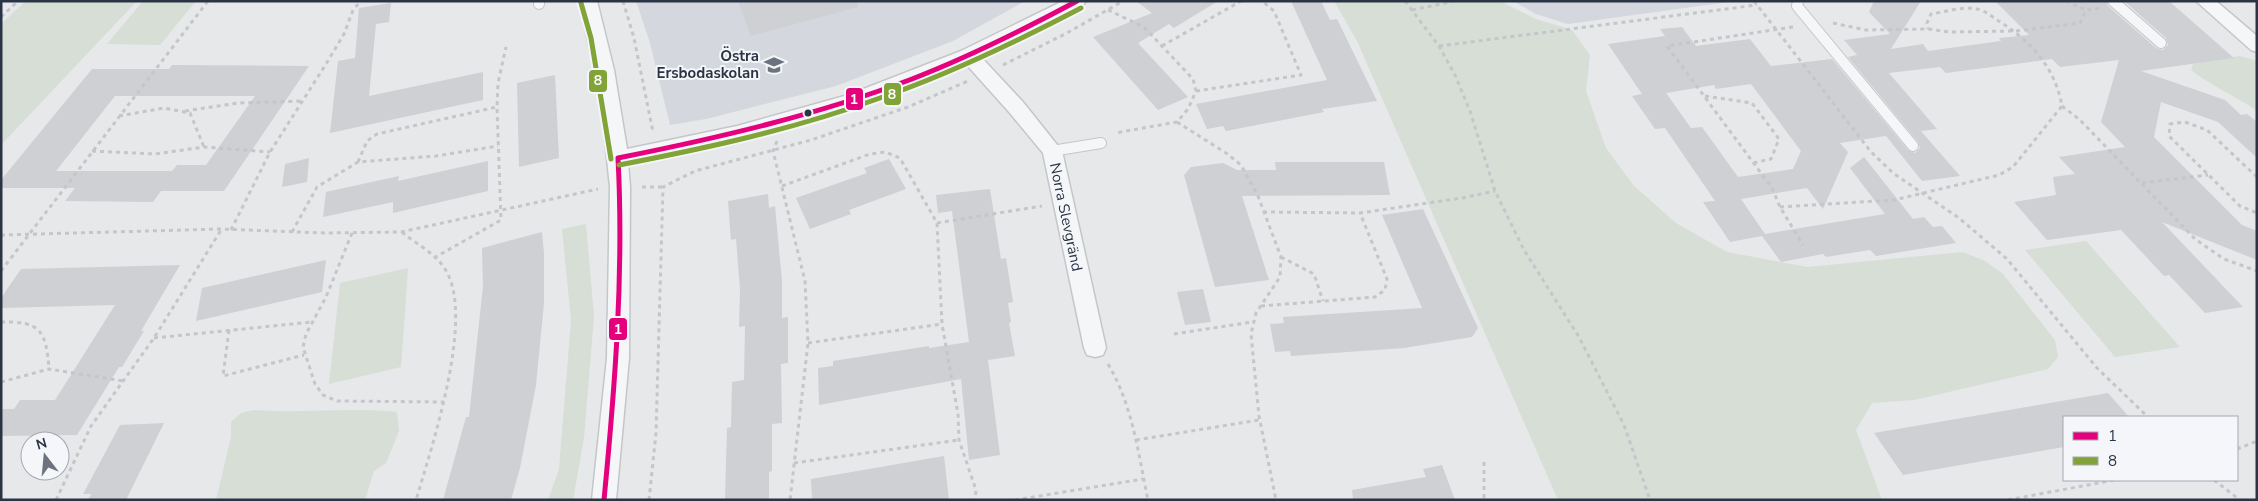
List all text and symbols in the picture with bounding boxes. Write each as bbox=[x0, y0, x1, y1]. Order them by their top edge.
place label: Östra Ersbodaskolan bbox=[656, 46, 759, 83]
school or university icon: Östra Ersbodaskolan bbox=[763, 54, 785, 76]
line badge: 8 bbox=[588, 69, 608, 93]
text: 8 bbox=[594, 71, 602, 90]
line badge: 8 bbox=[883, 82, 902, 106]
text: 8 bbox=[888, 85, 896, 104]
line badge: 1 bbox=[845, 87, 864, 111]
text: 1 bbox=[850, 90, 858, 109]
unlabelled marker bbox=[803, 108, 813, 118]
street label: Norra Slevgränd bbox=[1045, 161, 1087, 273]
line badge: 1 bbox=[608, 317, 628, 341]
text: 1 bbox=[614, 320, 622, 339]
legend bbox=[2063, 416, 2238, 481]
text: 1 bbox=[2108, 426, 2117, 446]
north arrow bbox=[20, 431, 70, 481]
text: N bbox=[34, 433, 49, 455]
text: 8 bbox=[2108, 451, 2117, 471]

